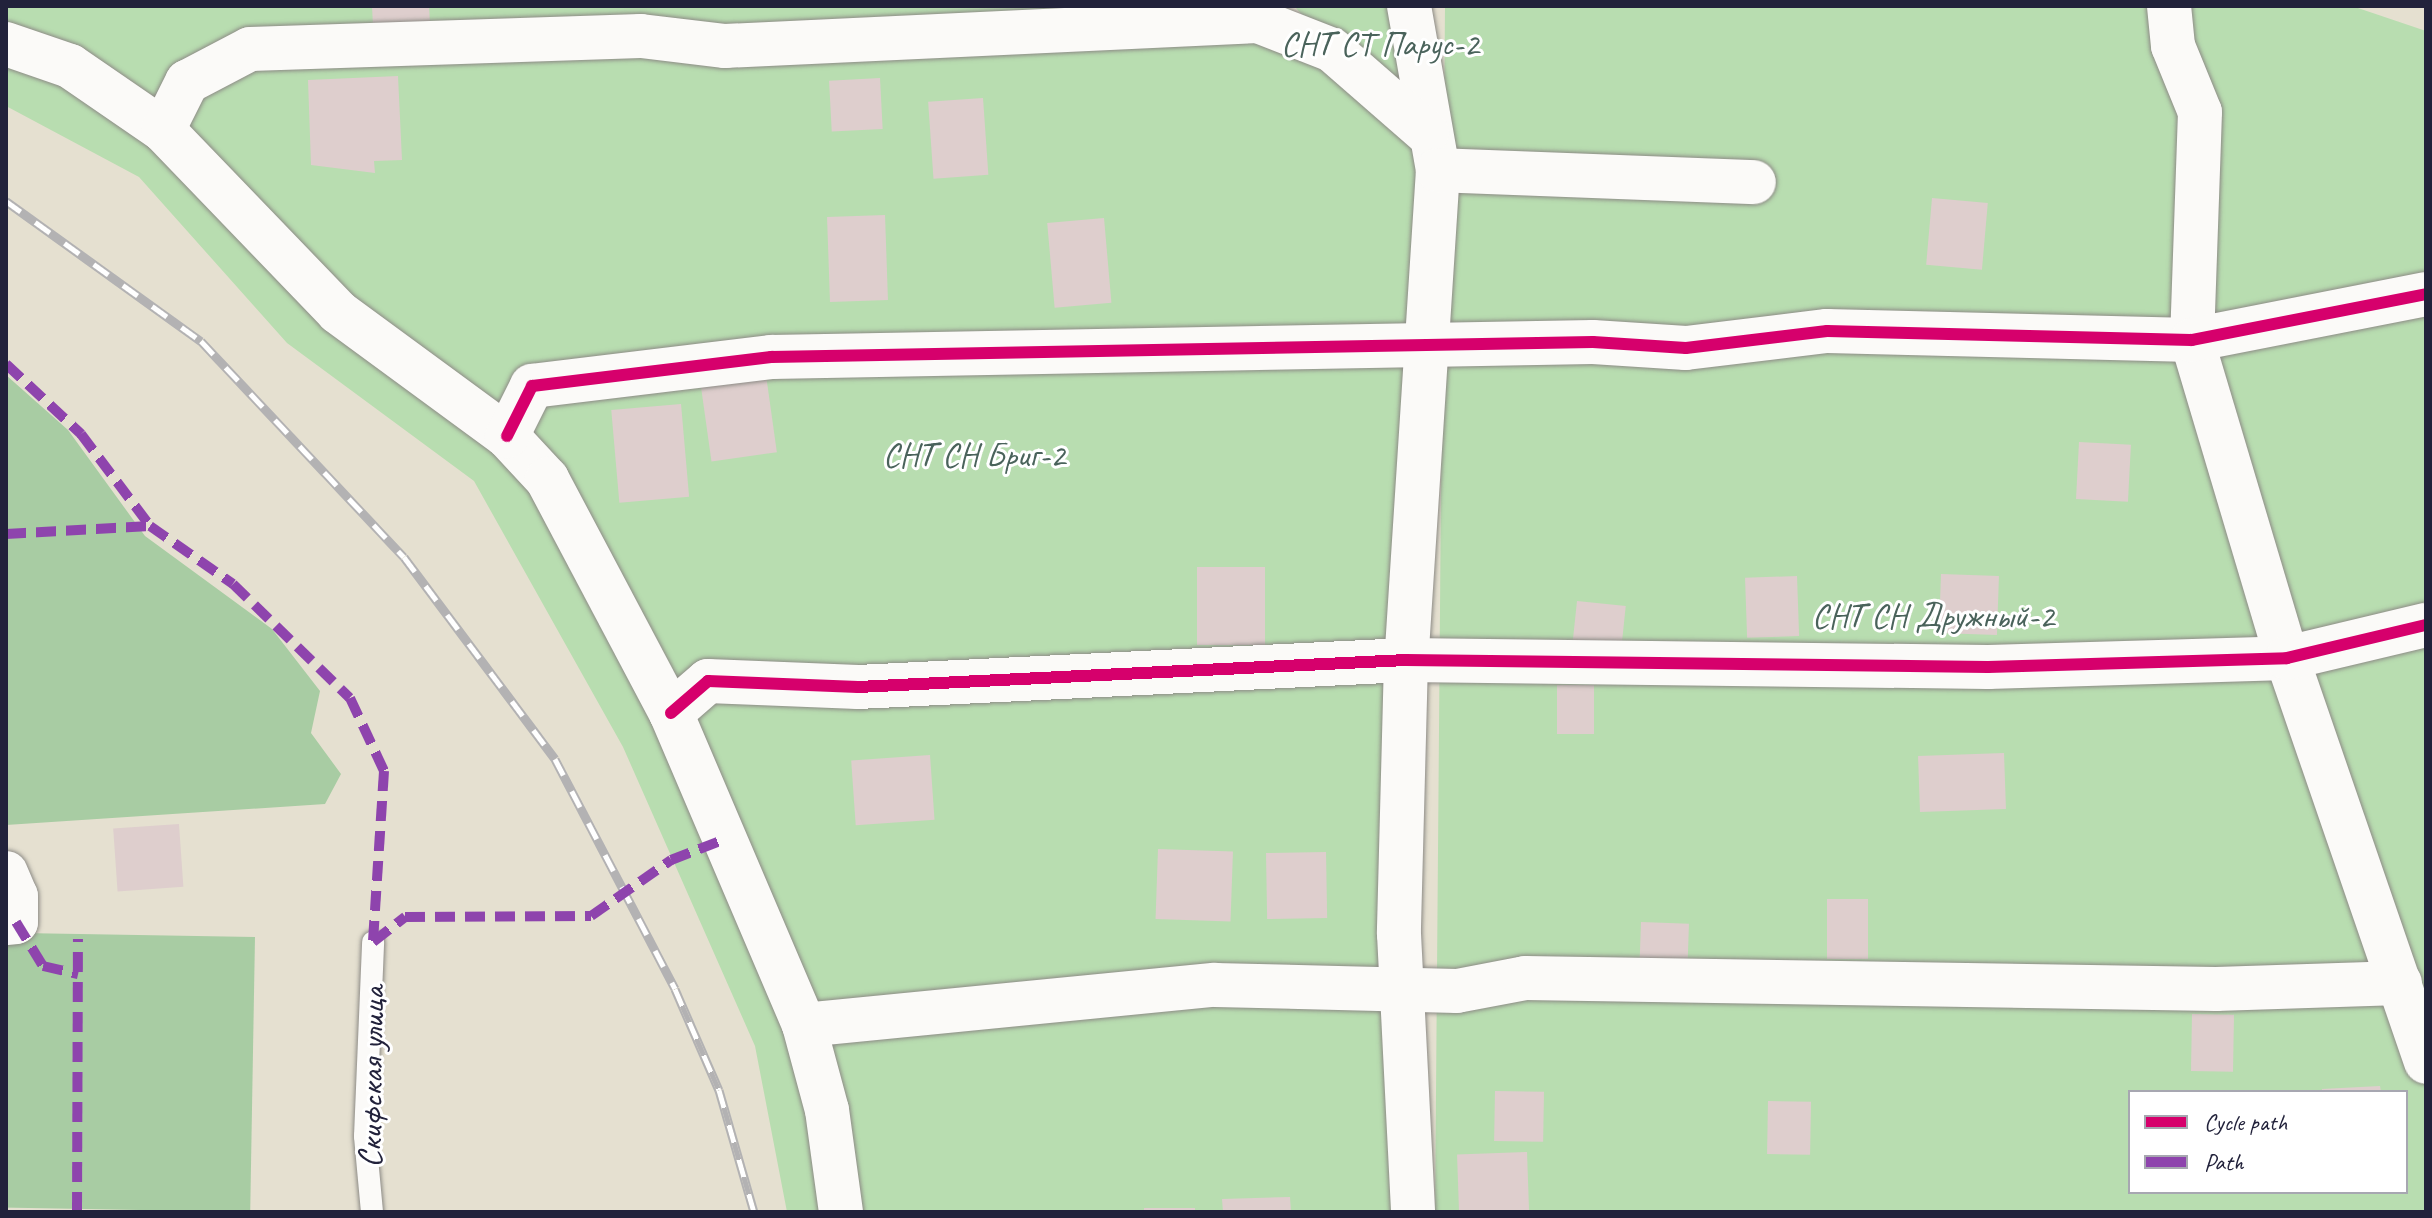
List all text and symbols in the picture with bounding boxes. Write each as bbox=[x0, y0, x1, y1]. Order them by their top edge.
park label: СНТ СТ Парус-2 bbox=[1281, 24, 1479, 64]
park label: СНТ СН Бриг-2 bbox=[883, 435, 1065, 475]
park label: СНТ СН Дружный-2 bbox=[1812, 596, 2054, 636]
street label: Скифская улица bbox=[349, 985, 393, 1169]
legend bbox=[2128, 1090, 2408, 1194]
text: Cycle path bbox=[2204, 1107, 2287, 1137]
text: Path bbox=[2204, 1147, 2244, 1177]

